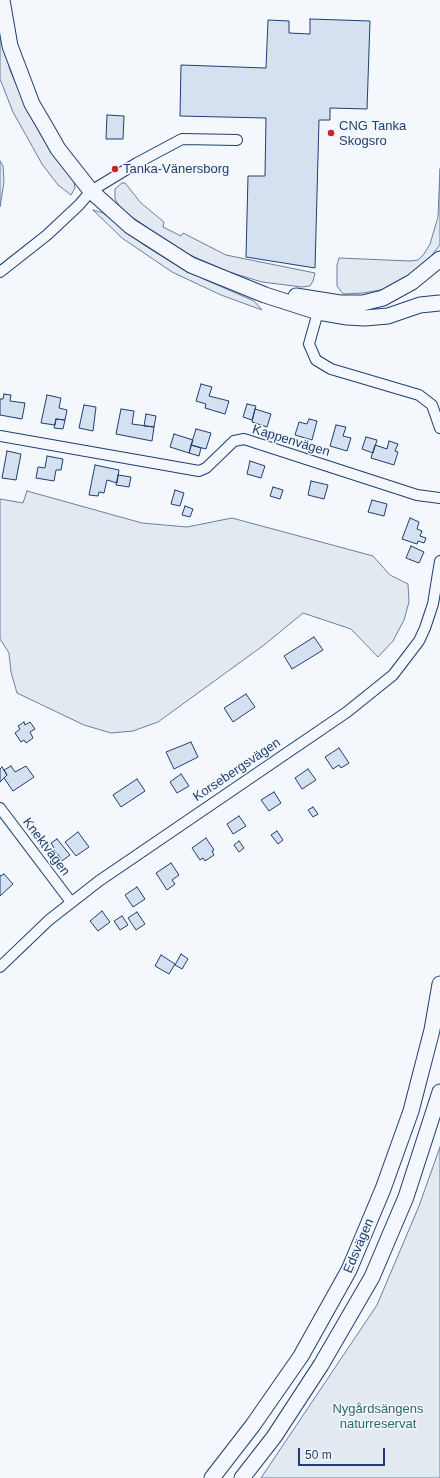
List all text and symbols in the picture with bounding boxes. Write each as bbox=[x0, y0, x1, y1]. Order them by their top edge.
place label: CNG Tanka Skogsro bbox=[339, 118, 406, 149]
marker: CNG Tanka Skogsro bbox=[326, 128, 336, 138]
place label: Tanka-Vänersborg bbox=[123, 161, 229, 177]
marker: Tanka-Vänersborg bbox=[110, 164, 120, 174]
street label: Kappenvägen bbox=[250, 422, 332, 460]
street label: Korsebergsvägen bbox=[190, 735, 284, 805]
street label: Knektvägen bbox=[19, 815, 73, 879]
street label: Edsvägen bbox=[341, 1216, 377, 1276]
park label: Nygårdsängens naturreservat bbox=[332, 1401, 424, 1432]
scale bar bbox=[300, 1440, 387, 1466]
text: 50 m bbox=[305, 1448, 332, 1462]

